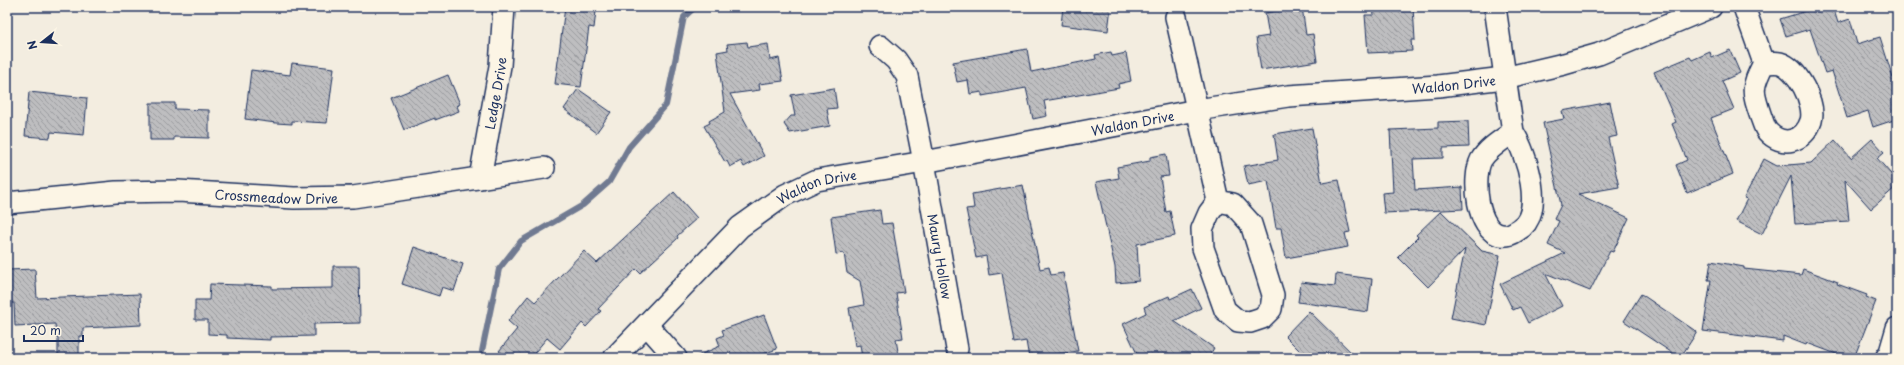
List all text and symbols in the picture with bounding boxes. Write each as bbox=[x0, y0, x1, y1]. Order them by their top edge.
north arrow bbox=[22, 22, 62, 62]
text: N bbox=[22, 38, 41, 52]
street label: Ledge Drive bbox=[479, 57, 510, 131]
street label: Waldon Drive bbox=[1411, 70, 1497, 97]
street label: Waldon Drive bbox=[1089, 105, 1175, 139]
street label: Waldon Drive bbox=[772, 164, 858, 208]
street label: Crossmeadow Drive bbox=[214, 184, 338, 208]
street label: Maury Hollow bbox=[924, 212, 957, 300]
scale bar bbox=[24, 317, 83, 343]
text: 20 m bbox=[30, 321, 61, 339]

